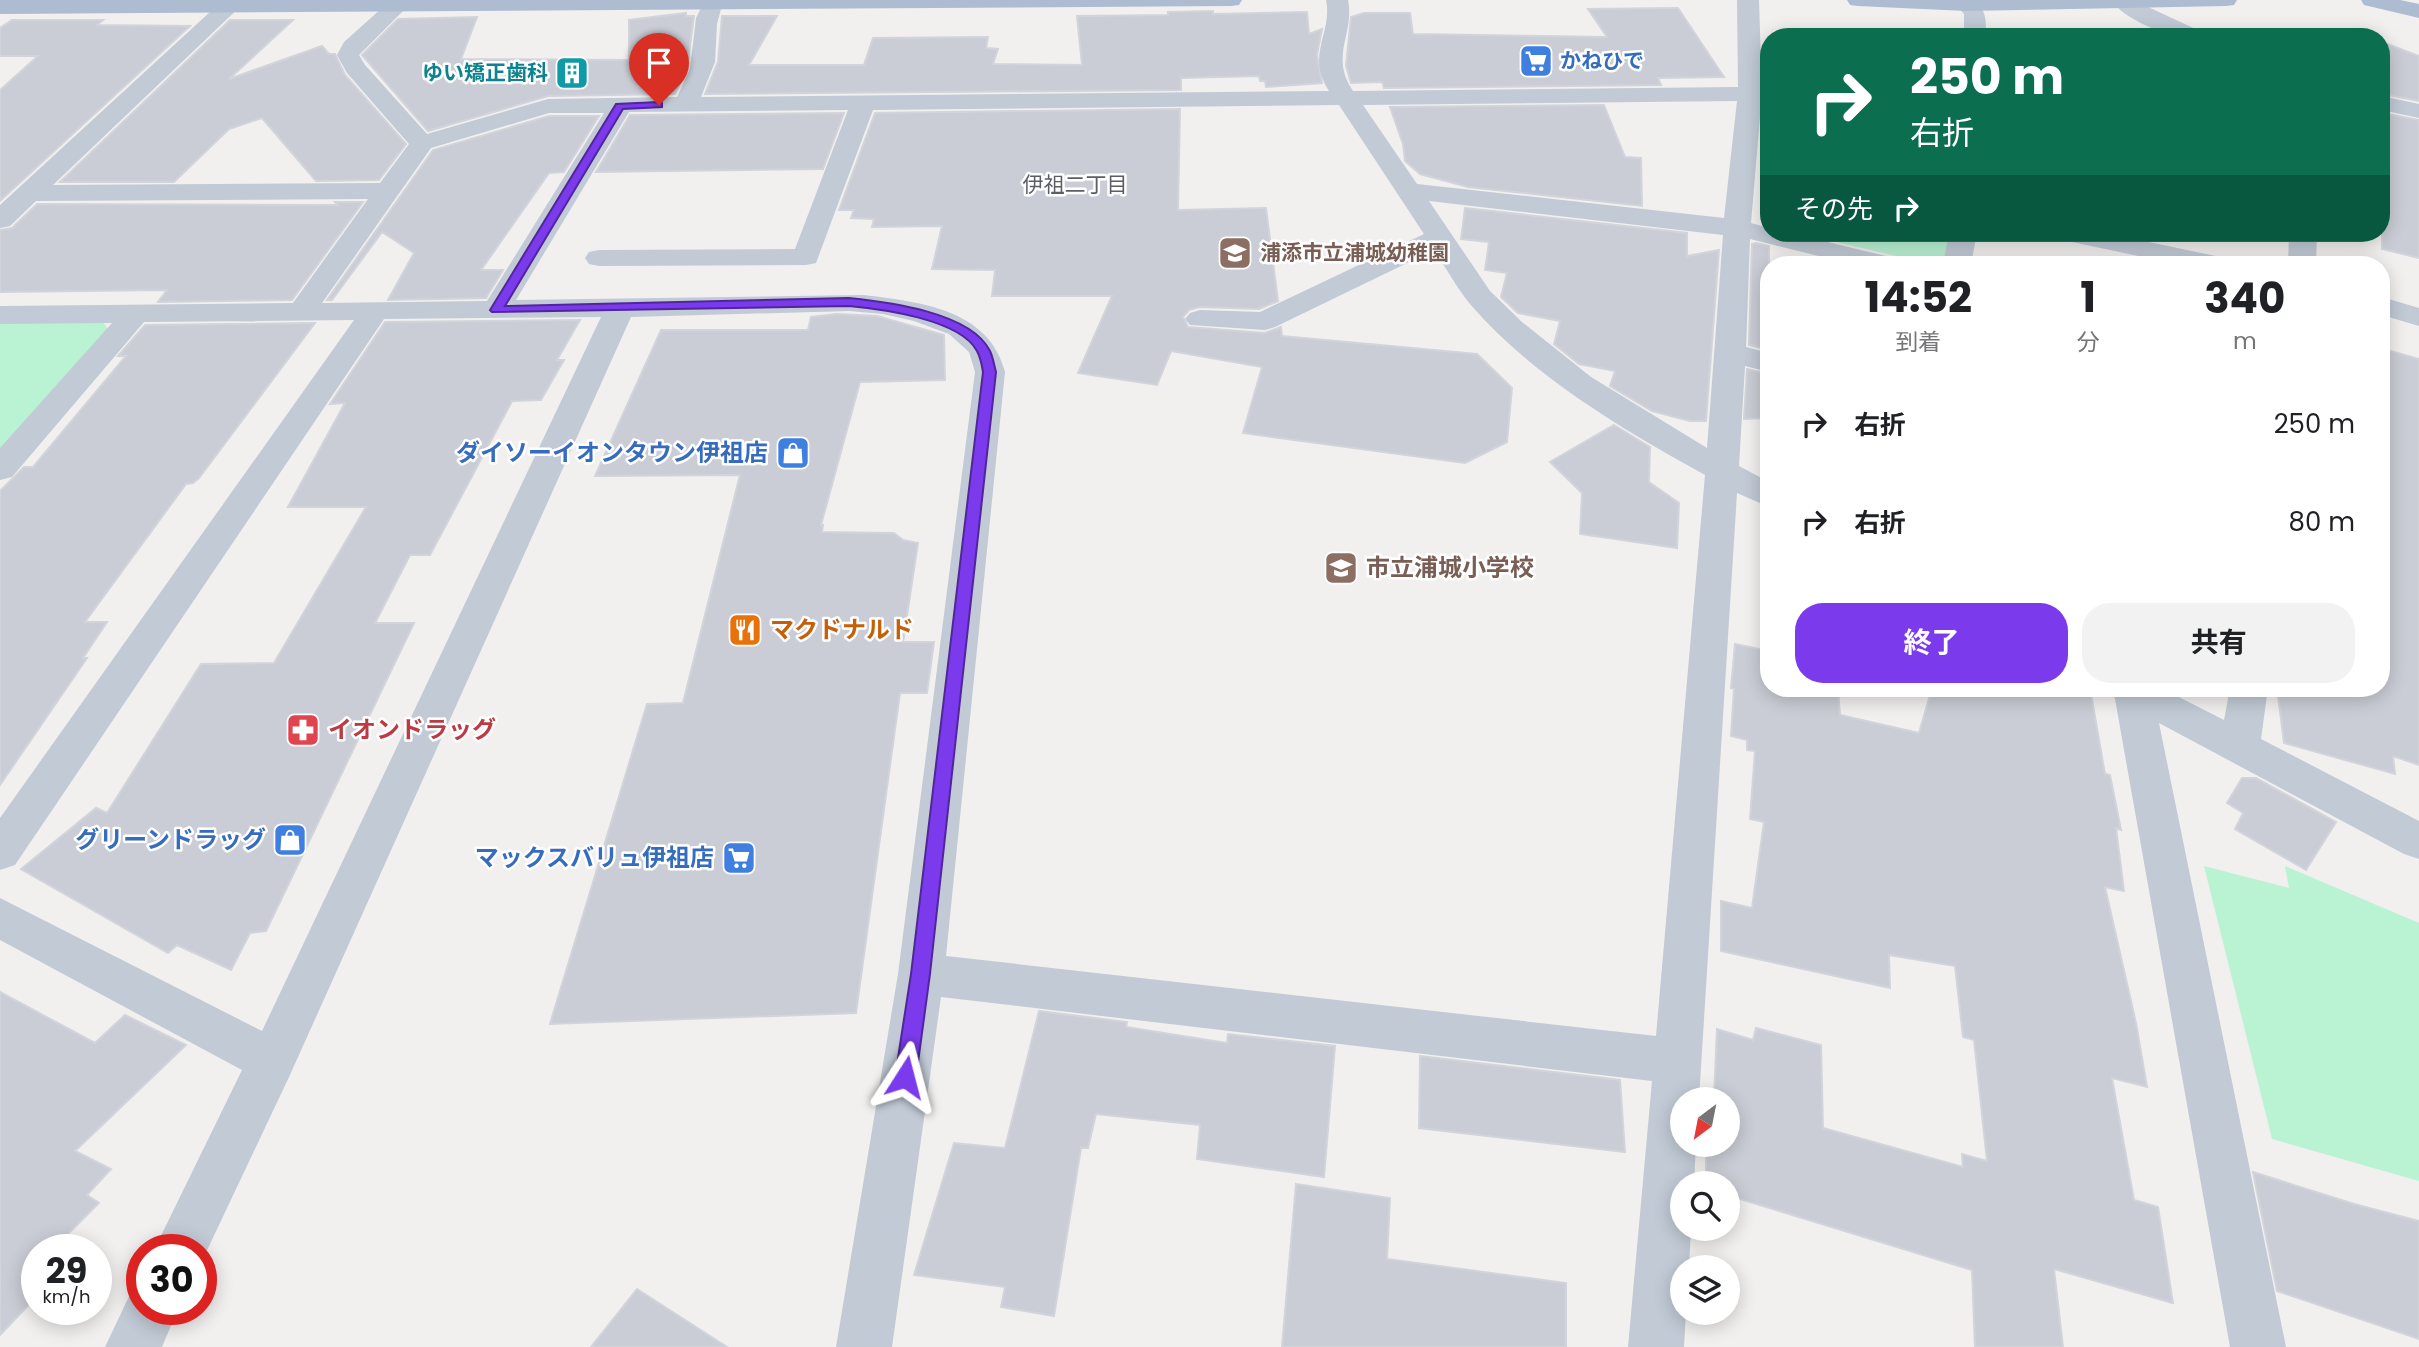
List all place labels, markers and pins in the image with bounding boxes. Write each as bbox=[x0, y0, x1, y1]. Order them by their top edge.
pin bbox=[629, 33, 689, 105]
supermarket icon: かねひで bbox=[1517, 42, 1555, 80]
place label: かねひで bbox=[1560, 46, 1644, 75]
building icon: ゆい矯正歯科 bbox=[553, 54, 591, 92]
place label: ゆい矯正歯科 bbox=[422, 58, 548, 87]
school or university icon: 浦添市立浦城幼稚園 bbox=[1216, 234, 1254, 272]
place label: 浦添市立浦城幼稚園 bbox=[1260, 238, 1449, 267]
shop icon: ダイソーイオンタウン伊祖店 bbox=[774, 434, 812, 472]
place label: ダイソーイオンタウン伊祖店 bbox=[456, 436, 768, 469]
school or university icon: 市立浦城小学校 bbox=[1322, 549, 1360, 587]
place label: 市立浦城小学校 bbox=[1366, 551, 1534, 584]
restaurant icon: マクドナルド bbox=[726, 611, 764, 649]
place label: マクドナルド bbox=[770, 613, 914, 646]
pharmacy icon: イオンドラッグ bbox=[284, 711, 322, 749]
place label: イオンドラッグ bbox=[328, 713, 496, 746]
shop icon: グリーンドラッグ bbox=[271, 821, 309, 859]
place label: グリーンドラッグ bbox=[75, 823, 266, 856]
supermarket icon: マックスバリュ伊祖店 bbox=[720, 839, 758, 877]
place label: マックスバリュ伊祖店 bbox=[475, 841, 714, 874]

